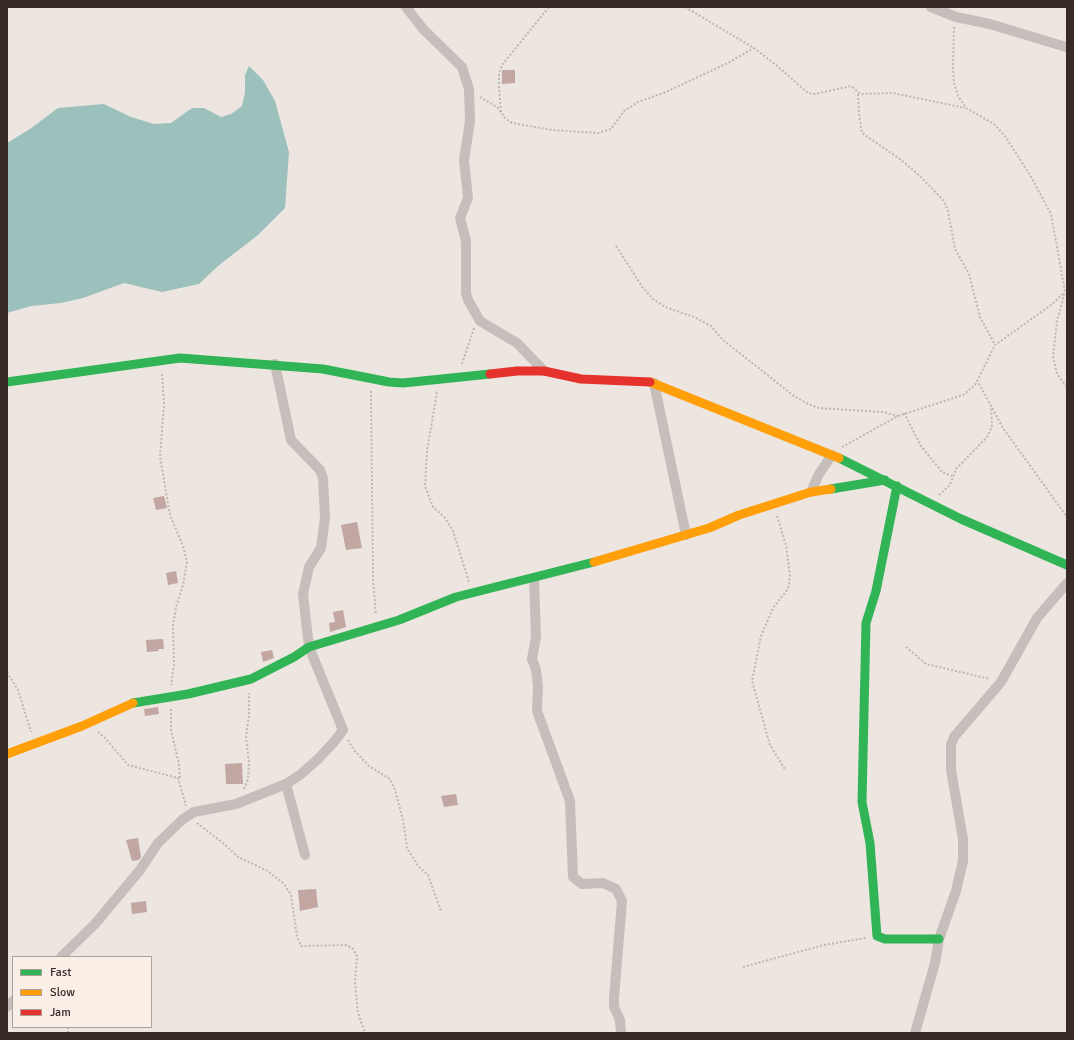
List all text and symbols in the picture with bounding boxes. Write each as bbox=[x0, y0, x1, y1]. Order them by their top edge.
legend bbox=[12, 956, 152, 1028]
text: Fast bbox=[50, 965, 71, 980]
text: Slow bbox=[50, 985, 75, 1000]
text: Jam bbox=[50, 1005, 71, 1020]

